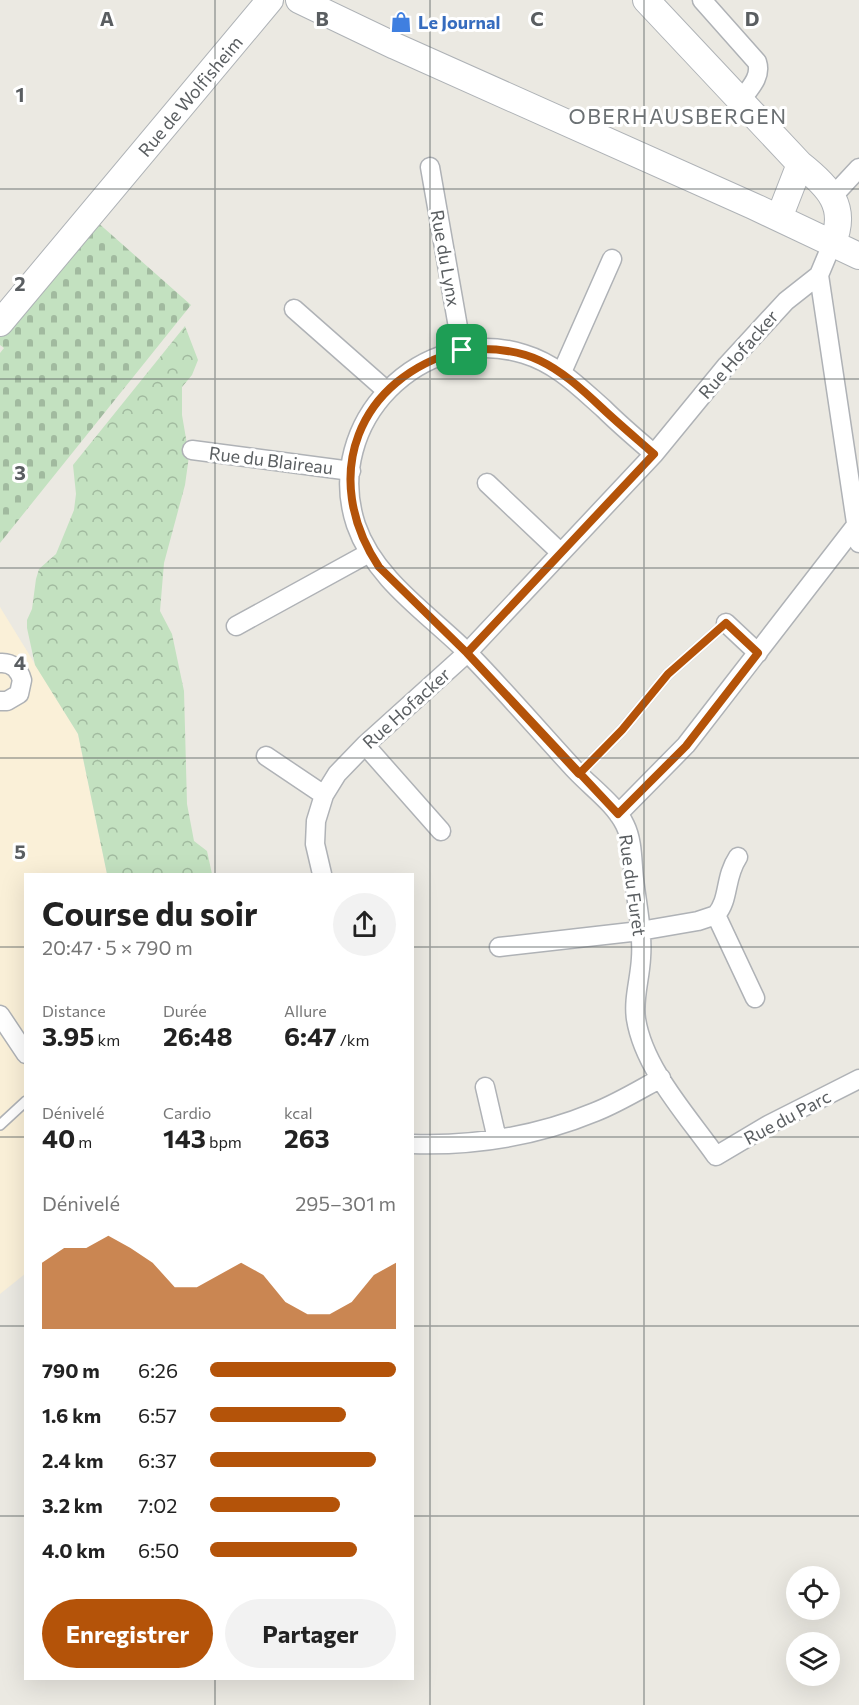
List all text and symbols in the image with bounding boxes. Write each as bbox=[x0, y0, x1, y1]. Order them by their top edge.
text: A bbox=[100, 6, 114, 30]
text: B bbox=[315, 6, 329, 30]
text: C bbox=[530, 6, 544, 30]
text: D bbox=[745, 6, 759, 30]
shop icon: Le Journal bbox=[389, 10, 413, 34]
place label: Le Journal bbox=[418, 11, 500, 33]
street label: Rue de Wolfisheim bbox=[133, 31, 247, 161]
text: 1 bbox=[15, 82, 25, 106]
district label: OBERHAUSBERGEN bbox=[569, 103, 787, 128]
street label: Rue du Lynx bbox=[427, 208, 465, 309]
text: 2 bbox=[14, 271, 26, 295]
street label: Rue Hofacker bbox=[693, 305, 783, 403]
pin bbox=[436, 324, 487, 375]
icon: arrive bbox=[445, 333, 478, 366]
street label: Rue du Blaireau bbox=[208, 441, 334, 479]
text: 3 bbox=[14, 460, 26, 484]
text: 4 bbox=[14, 650, 26, 674]
street label: Rue Hofacker bbox=[358, 663, 454, 753]
street label: Rue du Furet bbox=[615, 833, 651, 937]
text: 5 bbox=[14, 839, 26, 863]
text: Course du soir bbox=[42, 892, 258, 933]
button: share bbox=[333, 893, 396, 956]
text: 20:47 · 5 × 790 m bbox=[42, 935, 193, 959]
text: Distance bbox=[42, 1001, 106, 1020]
text: Durée bbox=[163, 1001, 207, 1020]
text: Allure bbox=[284, 1001, 327, 1020]
text: 3.95 bbox=[42, 1020, 95, 1051]
text: 26:48 bbox=[163, 1020, 233, 1051]
text: 6:47 bbox=[284, 1020, 337, 1051]
text: km bbox=[95, 1030, 120, 1049]
text: /km bbox=[337, 1030, 369, 1049]
street label: Rue du Parc bbox=[740, 1085, 834, 1149]
text: Dénivelé bbox=[42, 1103, 104, 1122]
text: Cardio bbox=[163, 1103, 211, 1122]
text: kcal bbox=[284, 1103, 313, 1122]
text: 40 bbox=[42, 1122, 75, 1153]
text: 143 bbox=[163, 1122, 206, 1153]
text: 263 bbox=[284, 1122, 330, 1153]
text: m bbox=[75, 1132, 92, 1151]
text: bpm bbox=[206, 1132, 242, 1151]
text: Dénivelé bbox=[42, 1191, 120, 1215]
text: 295–301 m bbox=[295, 1191, 396, 1215]
text: 790 m bbox=[42, 1358, 100, 1382]
text: 6:26 bbox=[138, 1358, 178, 1382]
text: 1.6 km bbox=[42, 1403, 101, 1427]
text: 6:57 bbox=[138, 1403, 177, 1427]
text: 2.4 km bbox=[42, 1448, 104, 1472]
text: 6:37 bbox=[138, 1448, 177, 1472]
text: 3.2 km bbox=[42, 1493, 103, 1517]
text: 7:02 bbox=[138, 1493, 177, 1517]
text: 4.0 km bbox=[42, 1538, 105, 1562]
text: 6:50 bbox=[138, 1538, 179, 1562]
map controls bbox=[786, 1566, 840, 1686]
button: locate bbox=[786, 1566, 840, 1620]
button: Enregistrer bbox=[42, 1599, 213, 1668]
button: Partager bbox=[225, 1599, 396, 1668]
button: layers bbox=[786, 1632, 840, 1686]

